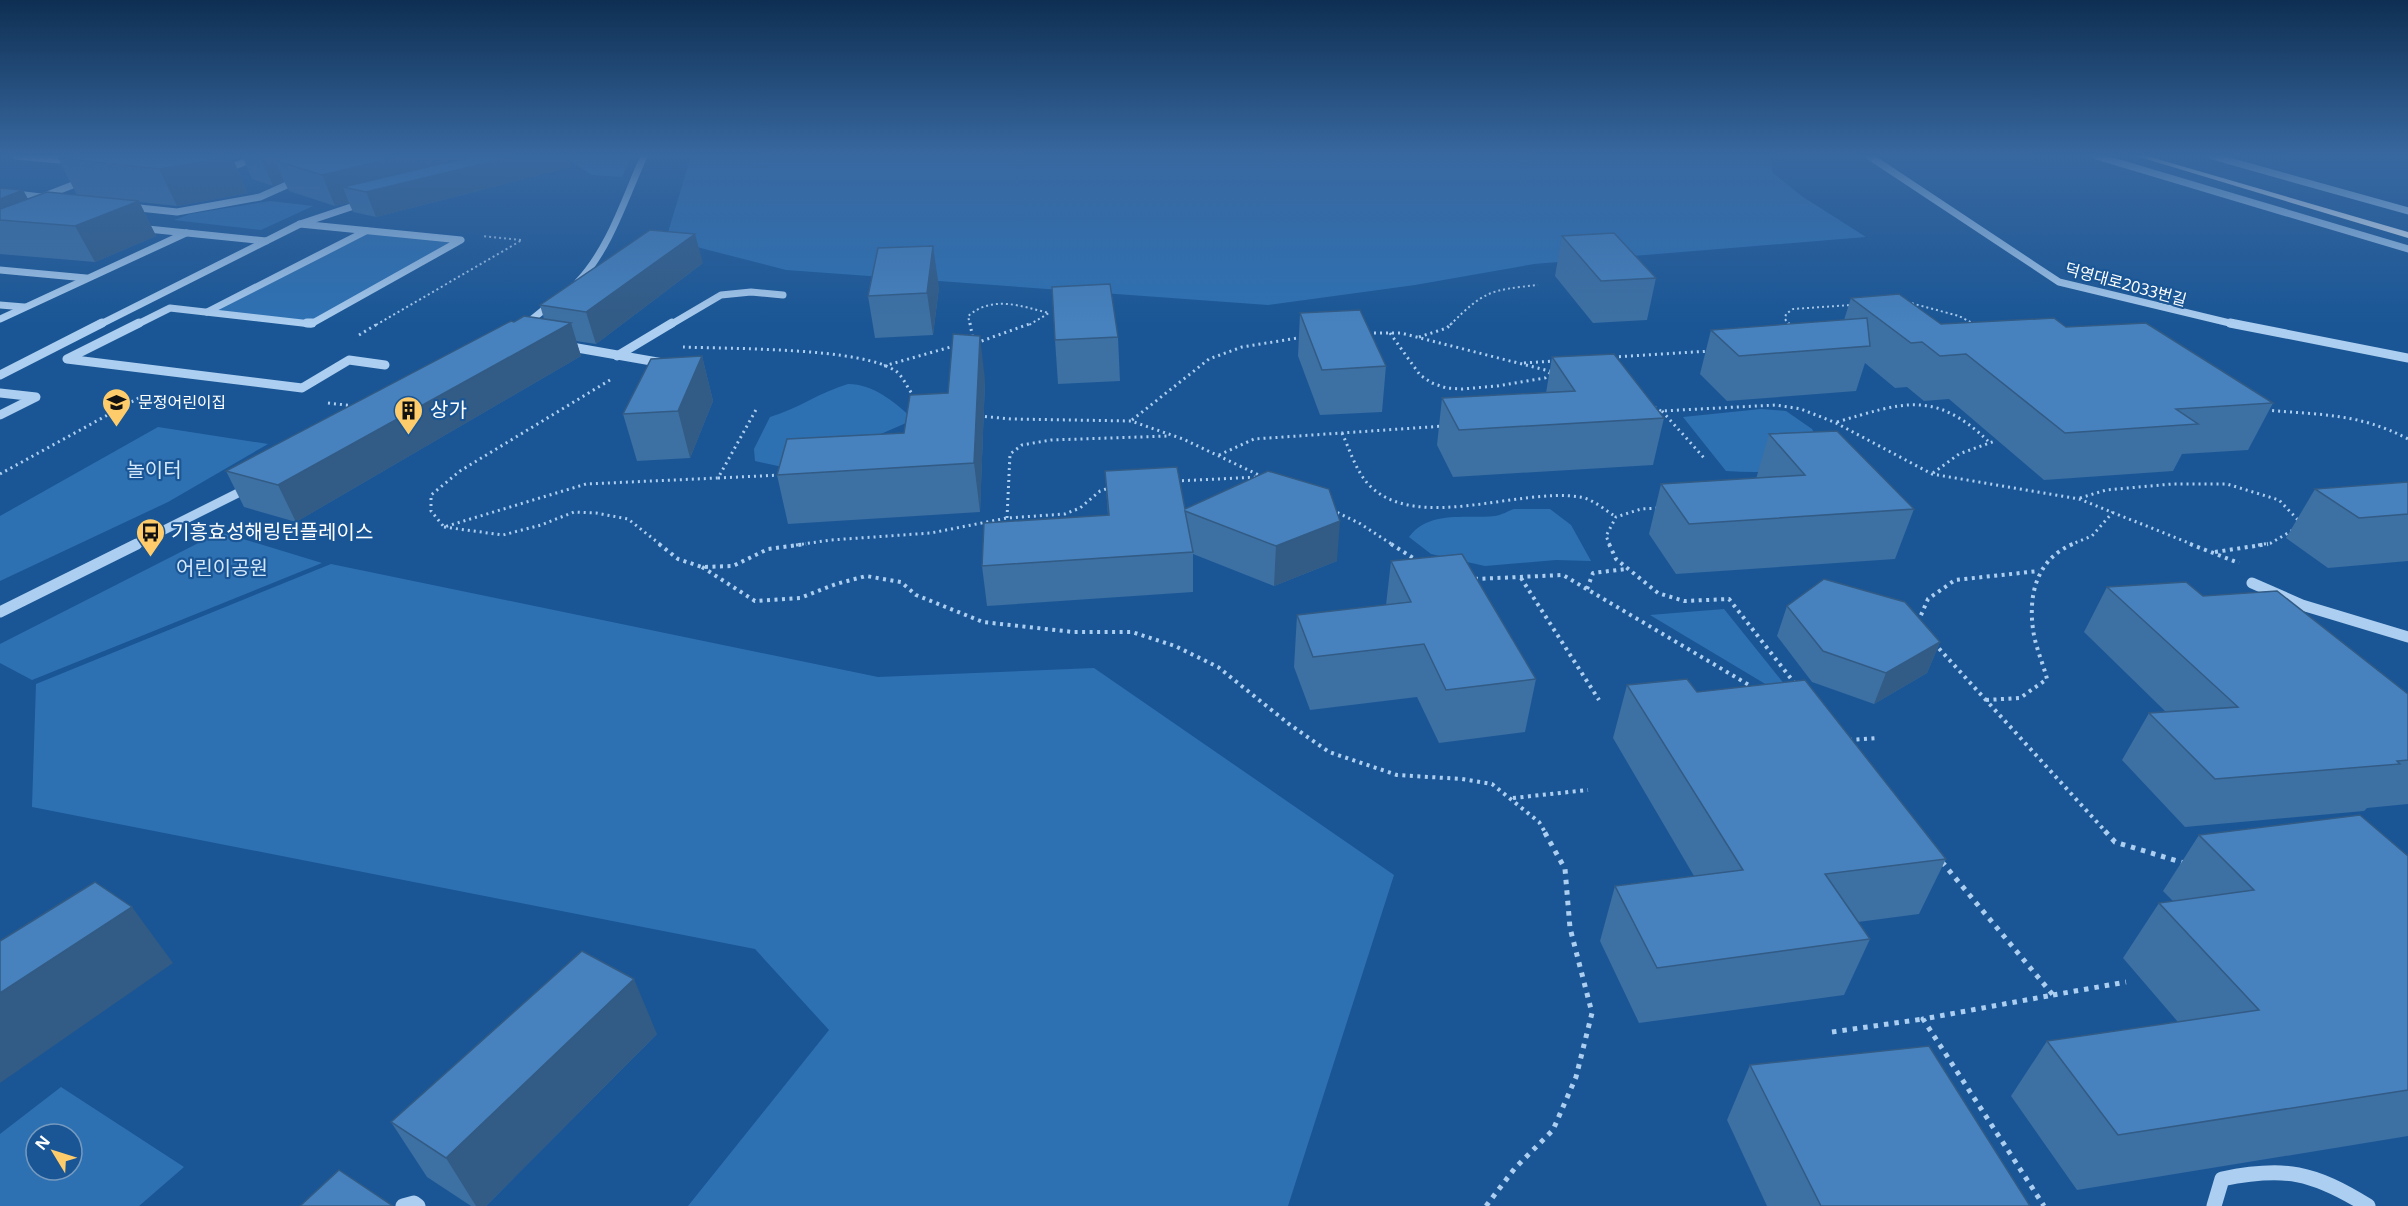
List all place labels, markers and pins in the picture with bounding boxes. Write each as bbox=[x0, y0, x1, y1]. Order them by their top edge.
school or university icon: 문정어린이집 bbox=[101, 386, 133, 428]
place label: 문정어린이집 bbox=[138, 391, 226, 413]
building icon: 상가 bbox=[393, 394, 425, 436]
place label: 상가 bbox=[430, 396, 467, 423]
bus stop icon: 기흥효성해링턴플레이스 bbox=[134, 516, 166, 558]
place label: 기흥효성해링턴플레이스 bbox=[171, 518, 373, 545]

